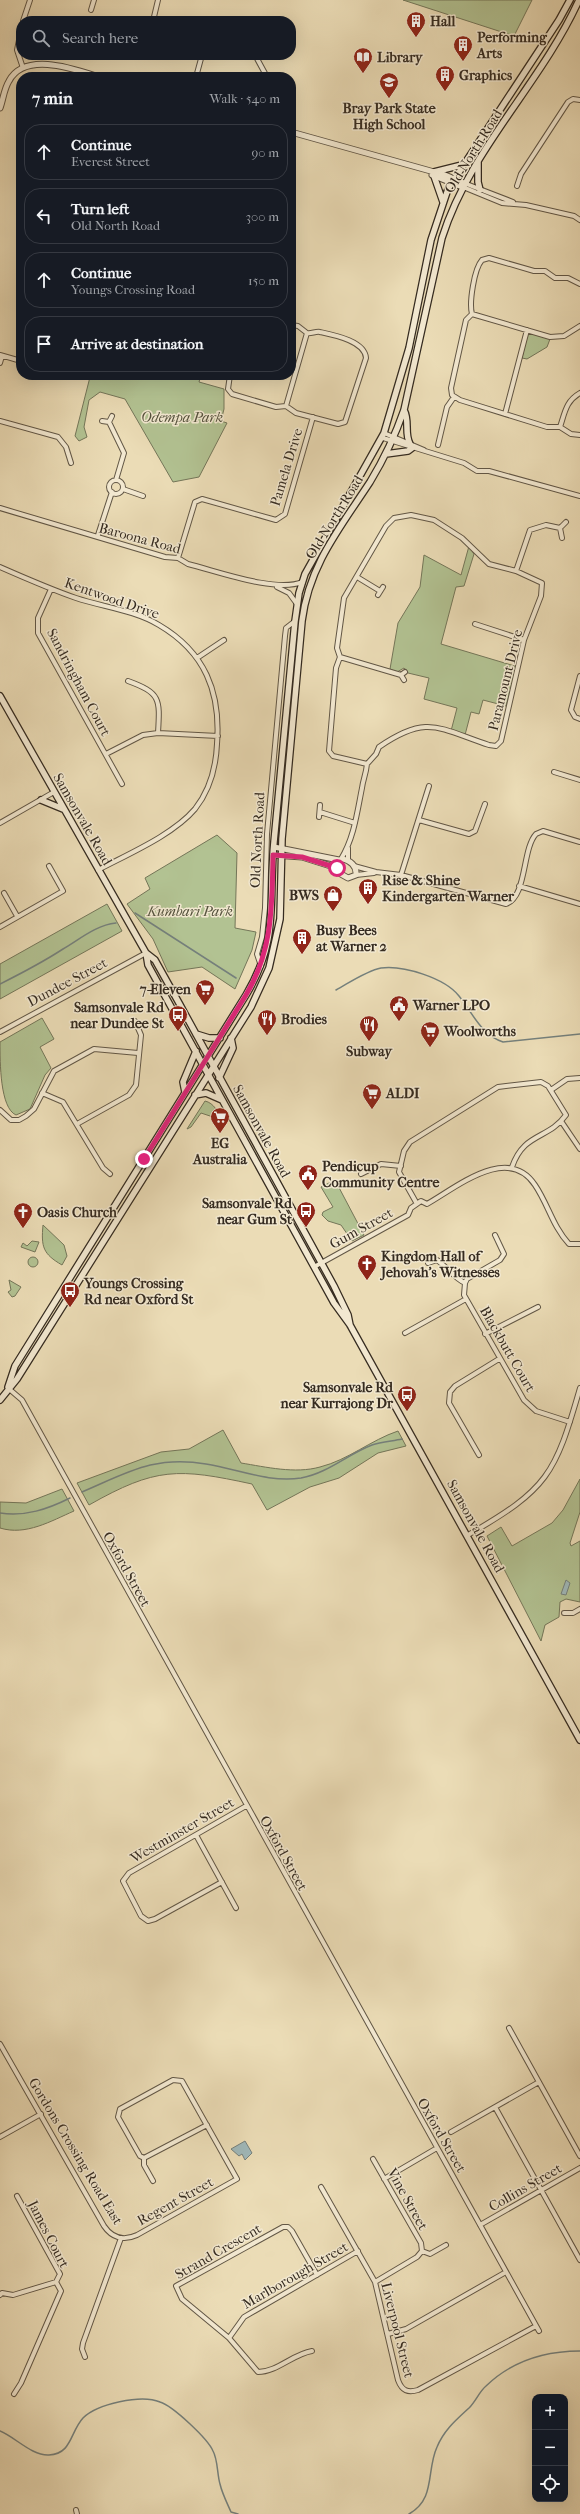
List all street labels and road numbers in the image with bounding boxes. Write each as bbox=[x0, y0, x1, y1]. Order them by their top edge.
street label: Old North Road bbox=[441, 106, 506, 196]
street label: Pamela Drive bbox=[267, 426, 306, 508]
street label: Old North Road bbox=[302, 472, 367, 562]
street label: Baroona Road bbox=[97, 519, 183, 558]
street label: Kentwood Drive bbox=[62, 574, 162, 623]
street label: Sandringham Court bbox=[43, 626, 114, 739]
street label: Paramount Drive bbox=[485, 628, 526, 733]
street label: Samsonvale Road bbox=[49, 770, 116, 869]
street label: Old North Road bbox=[247, 791, 269, 888]
street label: Dundee Street bbox=[24, 954, 110, 1011]
street label: Samsonvale Road bbox=[229, 1082, 294, 1181]
street label: Gum Street bbox=[327, 1204, 396, 1253]
street label: Blackbutt Court bbox=[476, 1303, 539, 1395]
street label: Samsonvale Road bbox=[443, 1477, 508, 1576]
street label: Oxford Street bbox=[99, 1529, 154, 1610]
street label: Westminster Street bbox=[127, 1794, 237, 1867]
street label: Oxford Street bbox=[256, 1813, 311, 1894]
street label: Gordons Crossing Road East bbox=[25, 2075, 126, 2228]
street label: Oxford Street bbox=[413, 2095, 470, 2175]
street label: Collins Street bbox=[486, 2160, 565, 2215]
street label: Vine Street bbox=[383, 2164, 432, 2233]
street label: Regent Street bbox=[134, 2174, 216, 2229]
street label: James Court bbox=[24, 2197, 73, 2271]
street label: Strand Crescent bbox=[172, 2220, 264, 2283]
street label: Marlborough Street bbox=[239, 2238, 351, 2313]
street label: Liverpool Street bbox=[377, 2281, 418, 2380]

